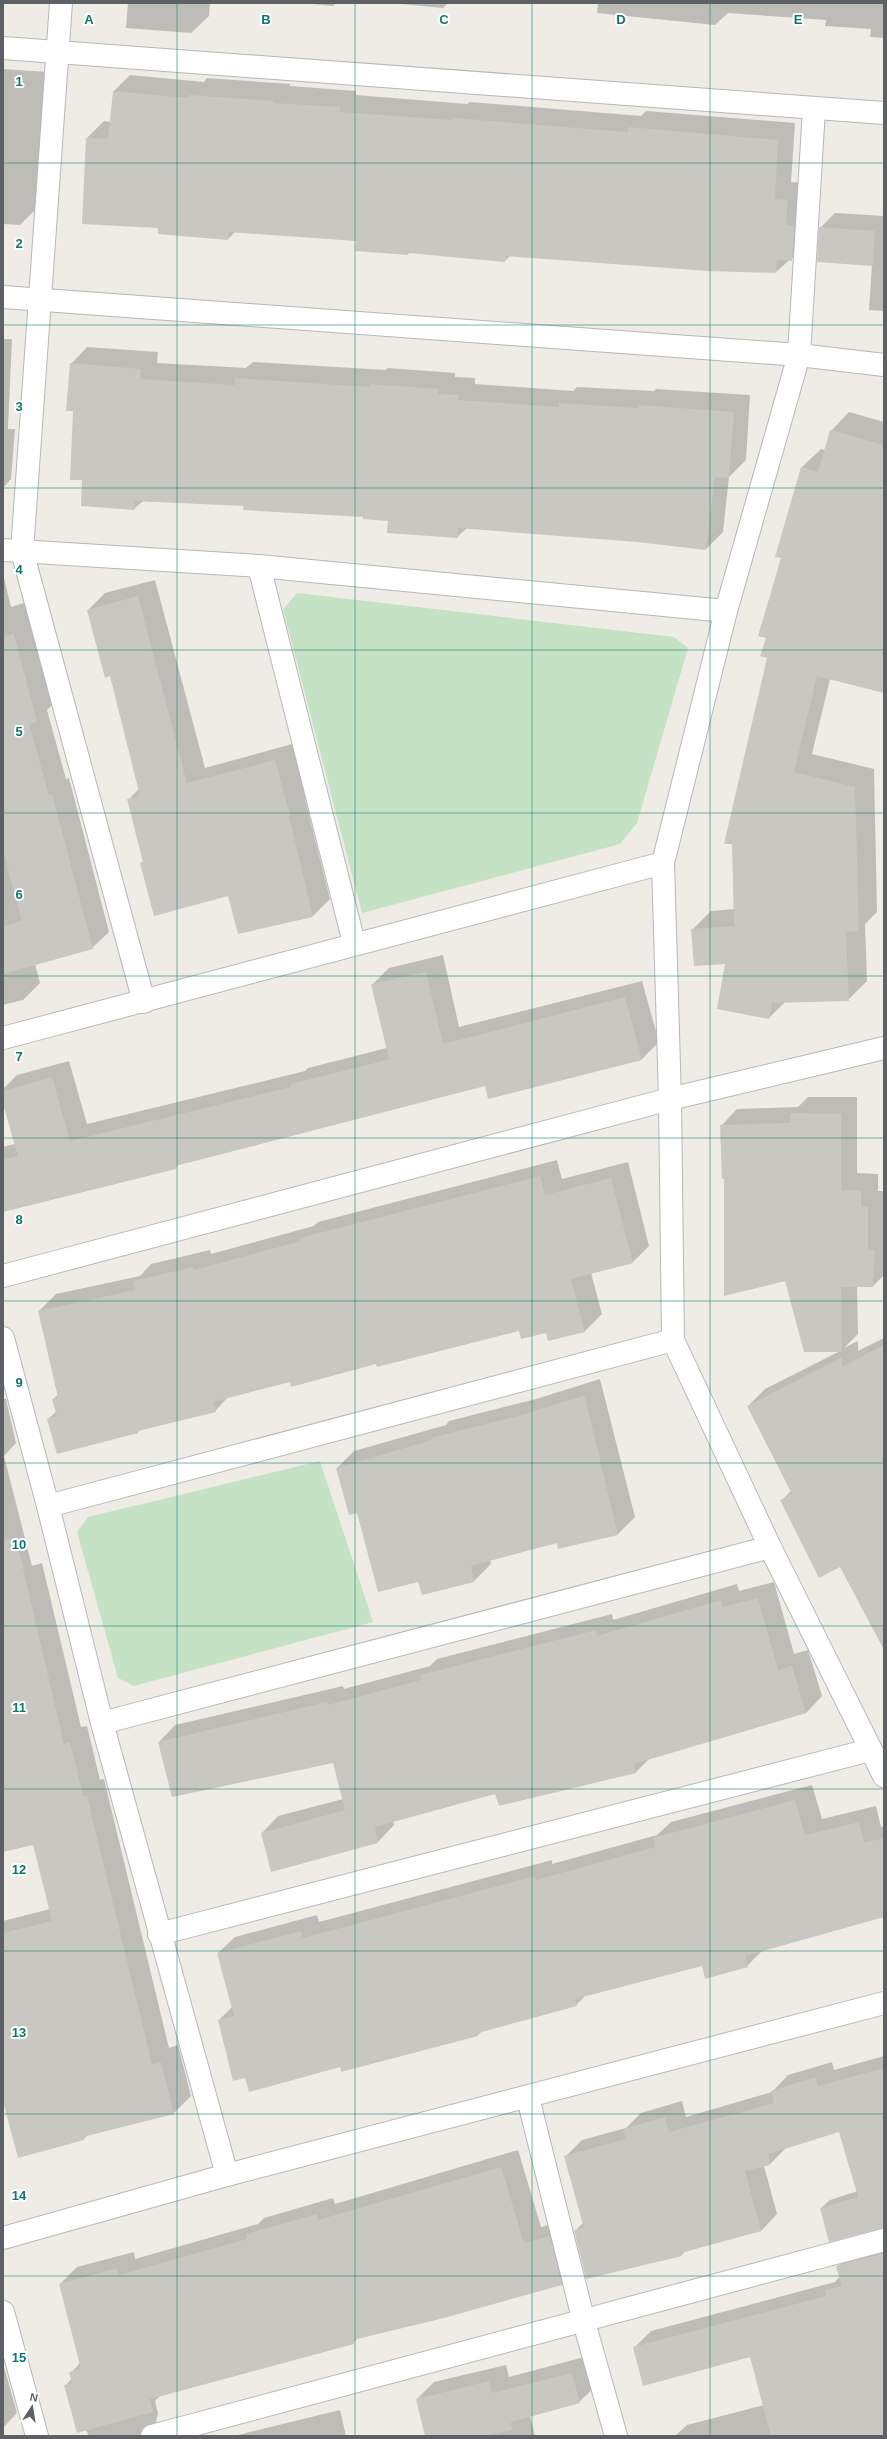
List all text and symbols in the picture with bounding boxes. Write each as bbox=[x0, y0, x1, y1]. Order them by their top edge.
text: A bbox=[84, 12, 94, 27]
text: B bbox=[261, 12, 271, 27]
text: C bbox=[439, 12, 449, 27]
text: D bbox=[616, 12, 626, 27]
text: E bbox=[794, 12, 803, 27]
text: 1 bbox=[15, 74, 23, 89]
text: 2 bbox=[15, 236, 23, 251]
text: 3 bbox=[15, 399, 23, 414]
text: 4 bbox=[15, 562, 23, 577]
text: 5 bbox=[15, 724, 23, 739]
text: 6 bbox=[15, 887, 23, 902]
text: 7 bbox=[15, 1049, 23, 1064]
text: 8 bbox=[15, 1212, 23, 1227]
text: 9 bbox=[15, 1375, 23, 1390]
text: 10 bbox=[12, 1537, 26, 1552]
text: 11 bbox=[12, 1700, 26, 1715]
text: 12 bbox=[12, 1862, 26, 1877]
text: 13 bbox=[12, 2025, 26, 2040]
text: 14 bbox=[12, 2188, 27, 2203]
text: 15 bbox=[12, 2350, 26, 2365]
north arrow bbox=[12, 2387, 52, 2427]
text: N bbox=[29, 2391, 39, 2404]

